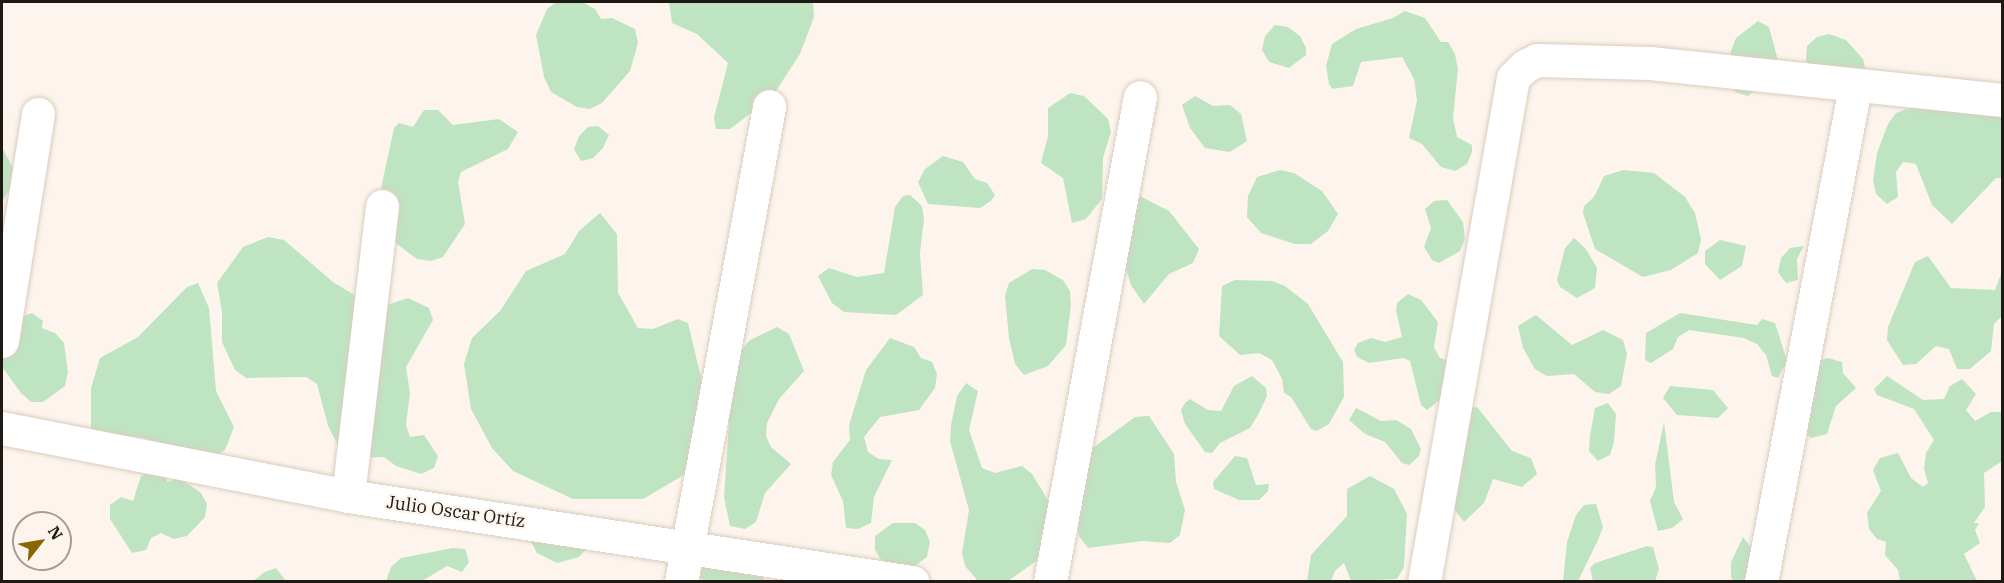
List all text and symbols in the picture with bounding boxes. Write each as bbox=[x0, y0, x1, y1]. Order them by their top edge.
street label: Julio Oscar Ortíz bbox=[385, 492, 527, 532]
north arrow bbox=[12, 511, 72, 571]
text: N bbox=[44, 522, 68, 543]

